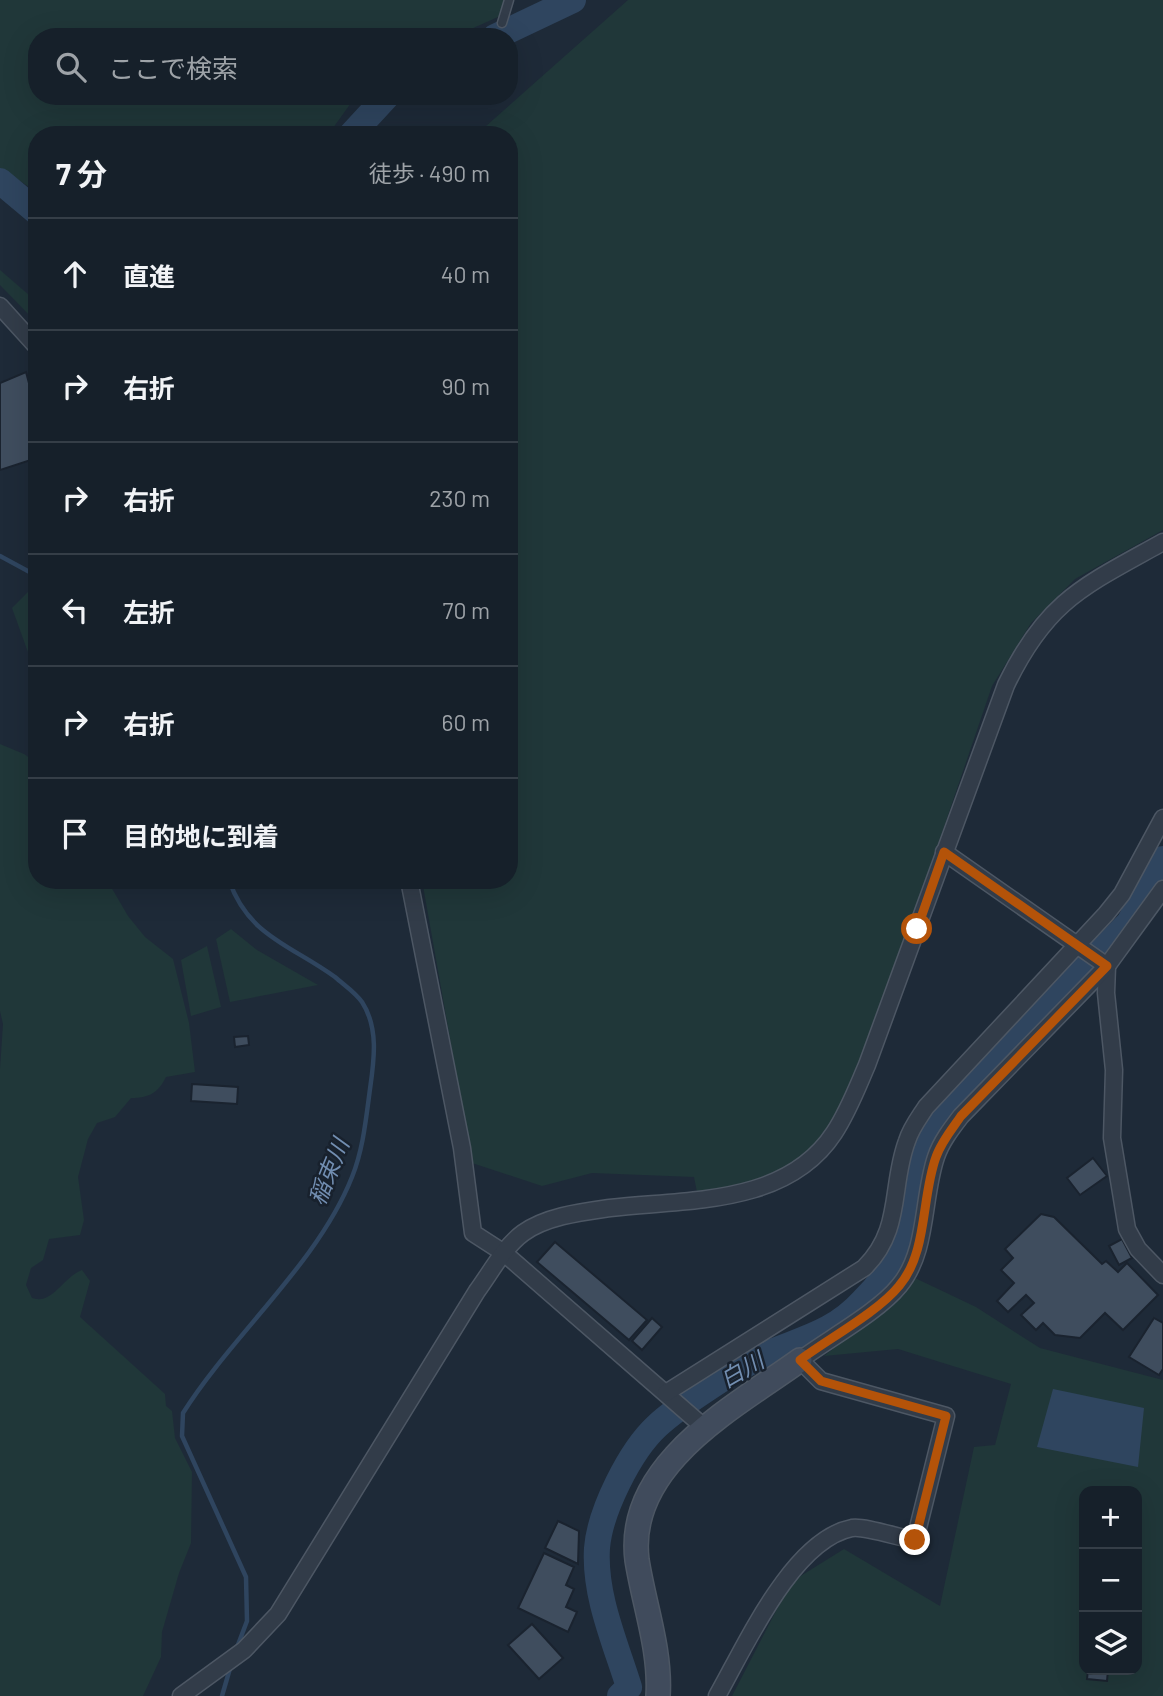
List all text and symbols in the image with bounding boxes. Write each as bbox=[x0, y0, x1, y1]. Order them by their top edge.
search box bbox=[28, 28, 518, 105]
icon: search bbox=[52, 48, 90, 86]
text: ここで検索 bbox=[108, 52, 238, 83]
text: 7 分 bbox=[56, 155, 107, 191]
text: 徒歩 · 490 m bbox=[369, 159, 490, 187]
icon: ahead bbox=[56, 255, 94, 293]
text: 直進 bbox=[123, 260, 175, 291]
text: 40 m bbox=[441, 260, 490, 288]
icon: right bbox=[56, 367, 94, 405]
text: 右折 bbox=[123, 372, 175, 403]
text: 90 m bbox=[441, 372, 490, 400]
icon: right bbox=[56, 479, 94, 517]
text: 右折 bbox=[123, 484, 175, 515]
text: 230 m bbox=[429, 484, 490, 512]
icon: left bbox=[56, 591, 94, 629]
text: 左折 bbox=[123, 596, 175, 627]
text: 70 m bbox=[443, 596, 490, 624]
icon: right bbox=[56, 703, 94, 741]
text: 右折 bbox=[123, 708, 175, 739]
text: 60 m bbox=[442, 708, 490, 736]
icon: arrive bbox=[56, 815, 94, 853]
text: 目的地に到着 bbox=[123, 820, 279, 851]
route start bbox=[901, 913, 932, 944]
water label: 稲束川 bbox=[302, 1132, 355, 1209]
water label: 白川 bbox=[715, 1344, 771, 1393]
map controls bbox=[1079, 1486, 1142, 1675]
button: + bbox=[1079, 1486, 1142, 1549]
route end bbox=[899, 1524, 930, 1555]
button: − bbox=[1079, 1549, 1142, 1612]
button: layers bbox=[1079, 1612, 1142, 1675]

